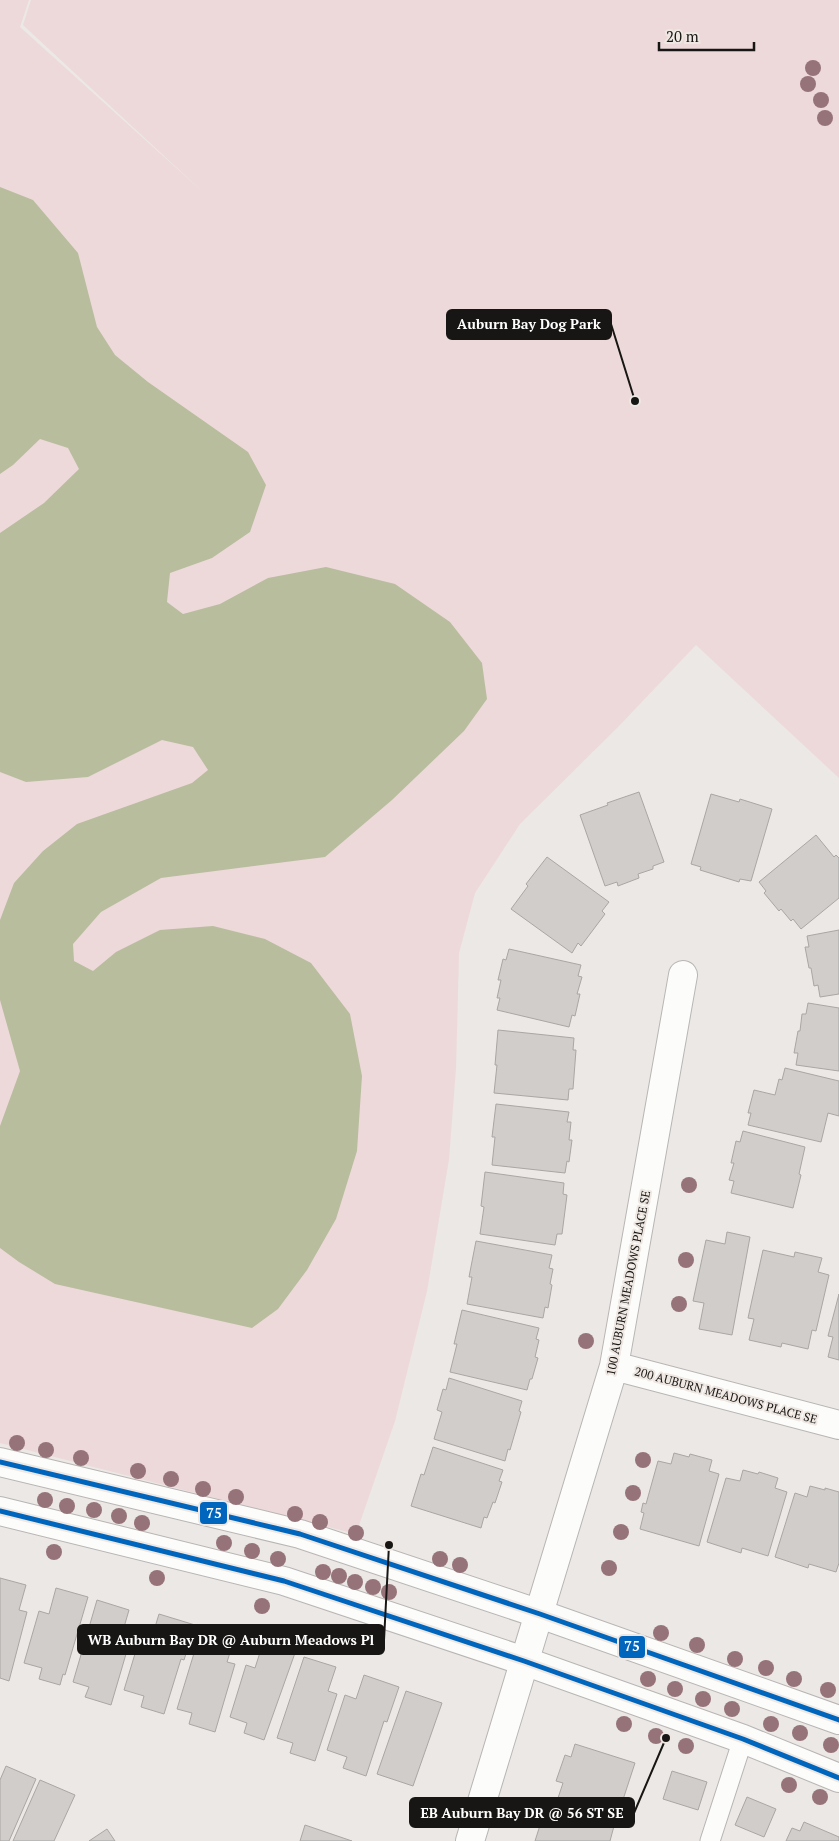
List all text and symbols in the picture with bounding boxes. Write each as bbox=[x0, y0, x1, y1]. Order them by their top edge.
scale bar bbox=[659, 20, 754, 52]
text: 20 m bbox=[666, 26, 699, 46]
callout: Auburn Bay Dog Park bbox=[447, 310, 611, 339]
text: Auburn Bay Dog Park bbox=[457, 314, 602, 333]
street label: 100 AUBURN MEADOWS PLACE SE bbox=[603, 1189, 653, 1377]
street label: 200 AUBURN MEADOWS PLACE SE bbox=[633, 1363, 819, 1427]
line badge: 75 bbox=[199, 1501, 228, 1525]
text: 75 bbox=[206, 1503, 222, 1522]
callout: WB Auburn Bay DR @ Auburn Meadows Pl bbox=[78, 1625, 384, 1654]
text: WB Auburn Bay DR @ Auburn Meadows Pl bbox=[88, 1630, 375, 1649]
line badge: 75 bbox=[618, 1635, 646, 1659]
text: 75 bbox=[624, 1636, 640, 1655]
callout: EB Auburn Bay DR @ 56 ST SE bbox=[410, 1798, 634, 1827]
text: EB Auburn Bay DR @ 56 ST SE bbox=[420, 1803, 624, 1822]

